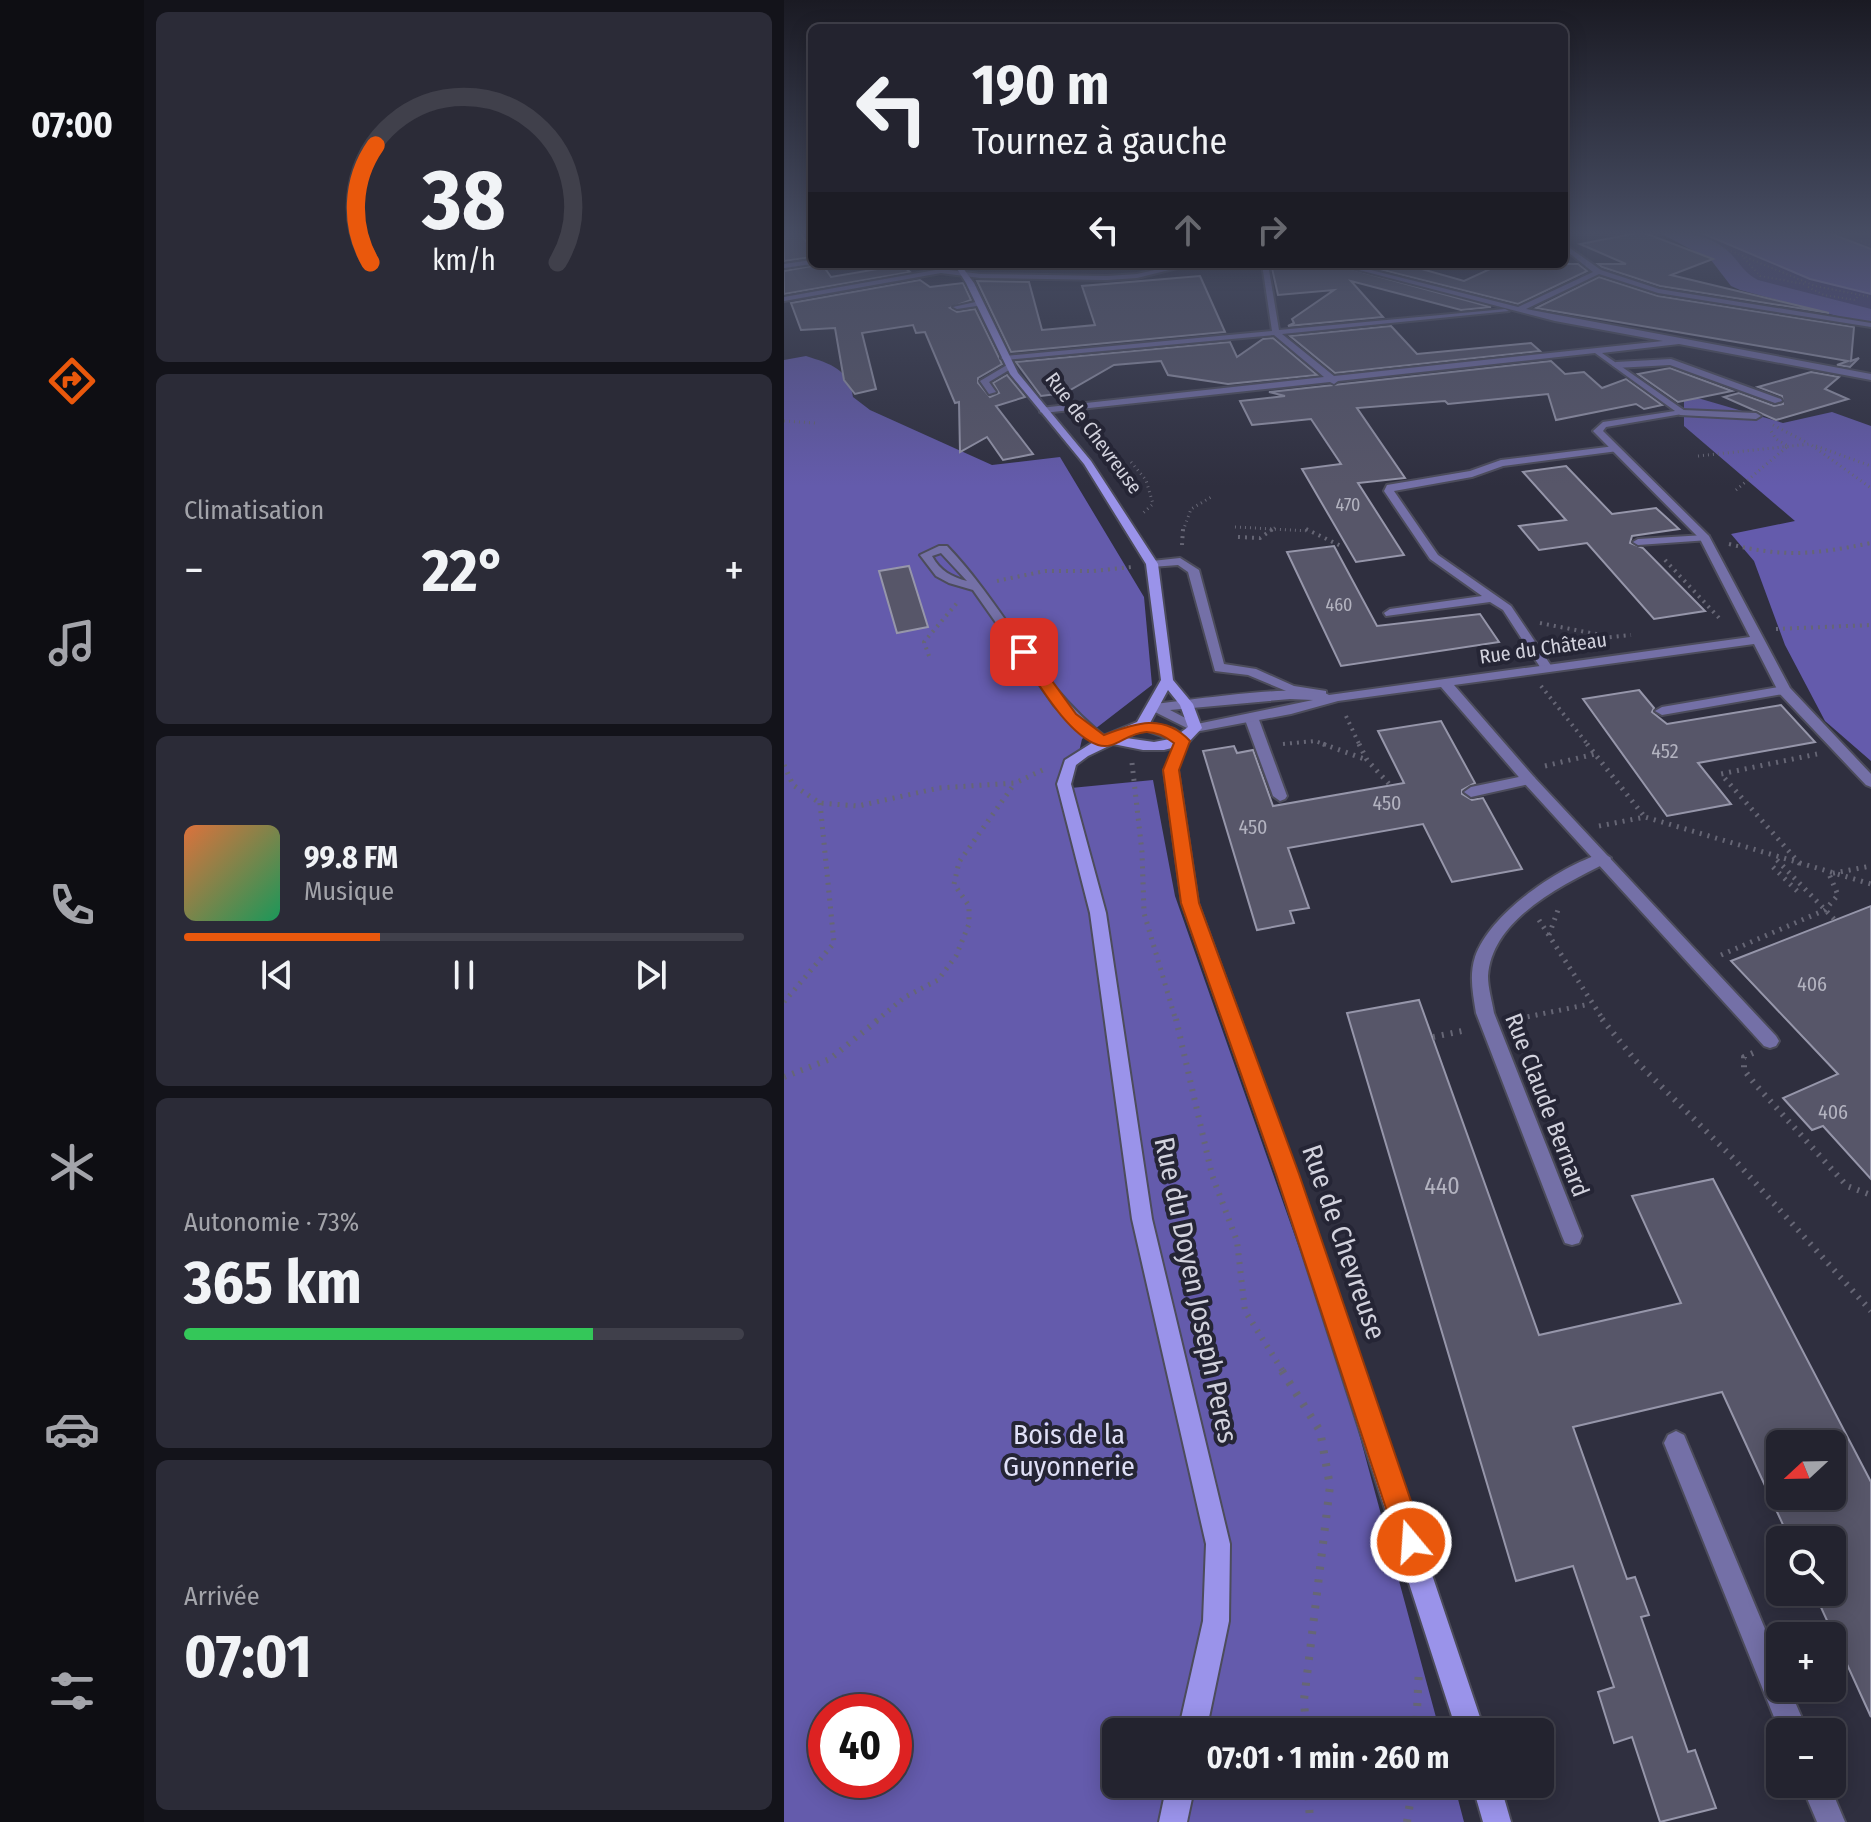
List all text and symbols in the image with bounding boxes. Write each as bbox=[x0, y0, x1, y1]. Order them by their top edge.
text: 190 m bbox=[972, 52, 1110, 119]
icon: left bbox=[840, 56, 944, 160]
text: 07:00 bbox=[31, 103, 113, 147]
text: Tournez à gauche bbox=[972, 120, 1227, 164]
text: 38 bbox=[421, 151, 506, 251]
icon: left bbox=[1082, 208, 1126, 252]
icon: ahead bbox=[1166, 208, 1210, 252]
icon: right bbox=[1250, 208, 1294, 252]
text: km/h bbox=[432, 243, 496, 278]
icon: directions bbox=[44, 353, 100, 409]
street label: Rue de Chevreuse bbox=[1041, 368, 1147, 498]
house number: 470 bbox=[1336, 494, 1360, 516]
text: Climatisation bbox=[184, 495, 324, 526]
text: 22° bbox=[422, 535, 506, 607]
text: − bbox=[184, 544, 204, 597]
text: + bbox=[724, 544, 744, 597]
house number: 460 bbox=[1325, 594, 1353, 616]
icon: music bbox=[44, 615, 100, 671]
pin bbox=[990, 618, 1058, 686]
street label: Rue du Château bbox=[1478, 627, 1608, 669]
icon: arrive bbox=[1002, 630, 1046, 674]
house number: 452 bbox=[1651, 739, 1679, 763]
house number: 450 bbox=[1372, 791, 1402, 815]
house number: 450 bbox=[1238, 815, 1268, 839]
text: 99.8 FM bbox=[304, 840, 398, 876]
text: Musique bbox=[304, 876, 394, 907]
icon: phone bbox=[44, 877, 100, 933]
icon: previous bbox=[255, 953, 299, 997]
icon: pause bbox=[442, 953, 486, 997]
icon: next bbox=[629, 953, 673, 997]
house number: 406 bbox=[1797, 972, 1827, 996]
street label: Rue Claude Bernard bbox=[1499, 1009, 1595, 1201]
house number: 406 bbox=[1818, 1100, 1848, 1124]
street label: Rue du Doyen Joseph Peres bbox=[1147, 1134, 1245, 1446]
icon: climate bbox=[44, 1139, 100, 1195]
street label: Rue de Chevreuse bbox=[1295, 1140, 1393, 1344]
house number: 440 bbox=[1424, 1172, 1460, 1200]
text: Autonomie · 73% bbox=[184, 1207, 359, 1238]
text: 365 km bbox=[184, 1247, 362, 1319]
icon: car bbox=[44, 1401, 100, 1457]
park label: Bois de la Guyonnerie bbox=[1003, 1418, 1135, 1483]
north arrow bbox=[1766, 1430, 1846, 1510]
map controls bbox=[1766, 1430, 1846, 1798]
position arrow bbox=[1369, 1500, 1453, 1584]
button: search bbox=[1766, 1526, 1846, 1606]
text: Arrivée bbox=[184, 1581, 260, 1612]
text: 07:01 bbox=[184, 1621, 312, 1693]
button: + bbox=[1766, 1622, 1846, 1702]
icon: filters bbox=[44, 1663, 100, 1719]
speed limit sign: 40 bbox=[808, 1694, 912, 1798]
button: − bbox=[1766, 1718, 1846, 1798]
text: 07:01 · 1 min · 260 m bbox=[1207, 1740, 1450, 1776]

